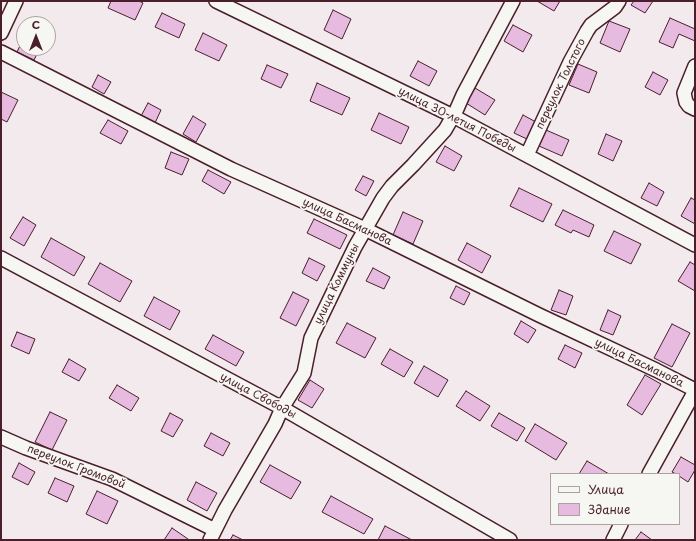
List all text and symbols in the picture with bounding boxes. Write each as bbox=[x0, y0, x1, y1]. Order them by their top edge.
north arrow bbox=[16, 16, 56, 56]
text: С bbox=[32, 16, 40, 33]
street label: переулок Толстого bbox=[533, 37, 589, 131]
street label: улица 30-летия Победы bbox=[396, 85, 518, 155]
street label: улица Басманова bbox=[300, 195, 394, 249]
street label: улица Коммуны bbox=[312, 241, 362, 327]
street label: улица Басманова bbox=[592, 336, 686, 390]
street label: улица Свободы bbox=[218, 370, 298, 422]
street label: переулок Громовой bbox=[25, 442, 127, 492]
legend bbox=[550, 473, 680, 525]
text: Улица bbox=[588, 480, 624, 498]
text: Здание bbox=[588, 500, 630, 518]

